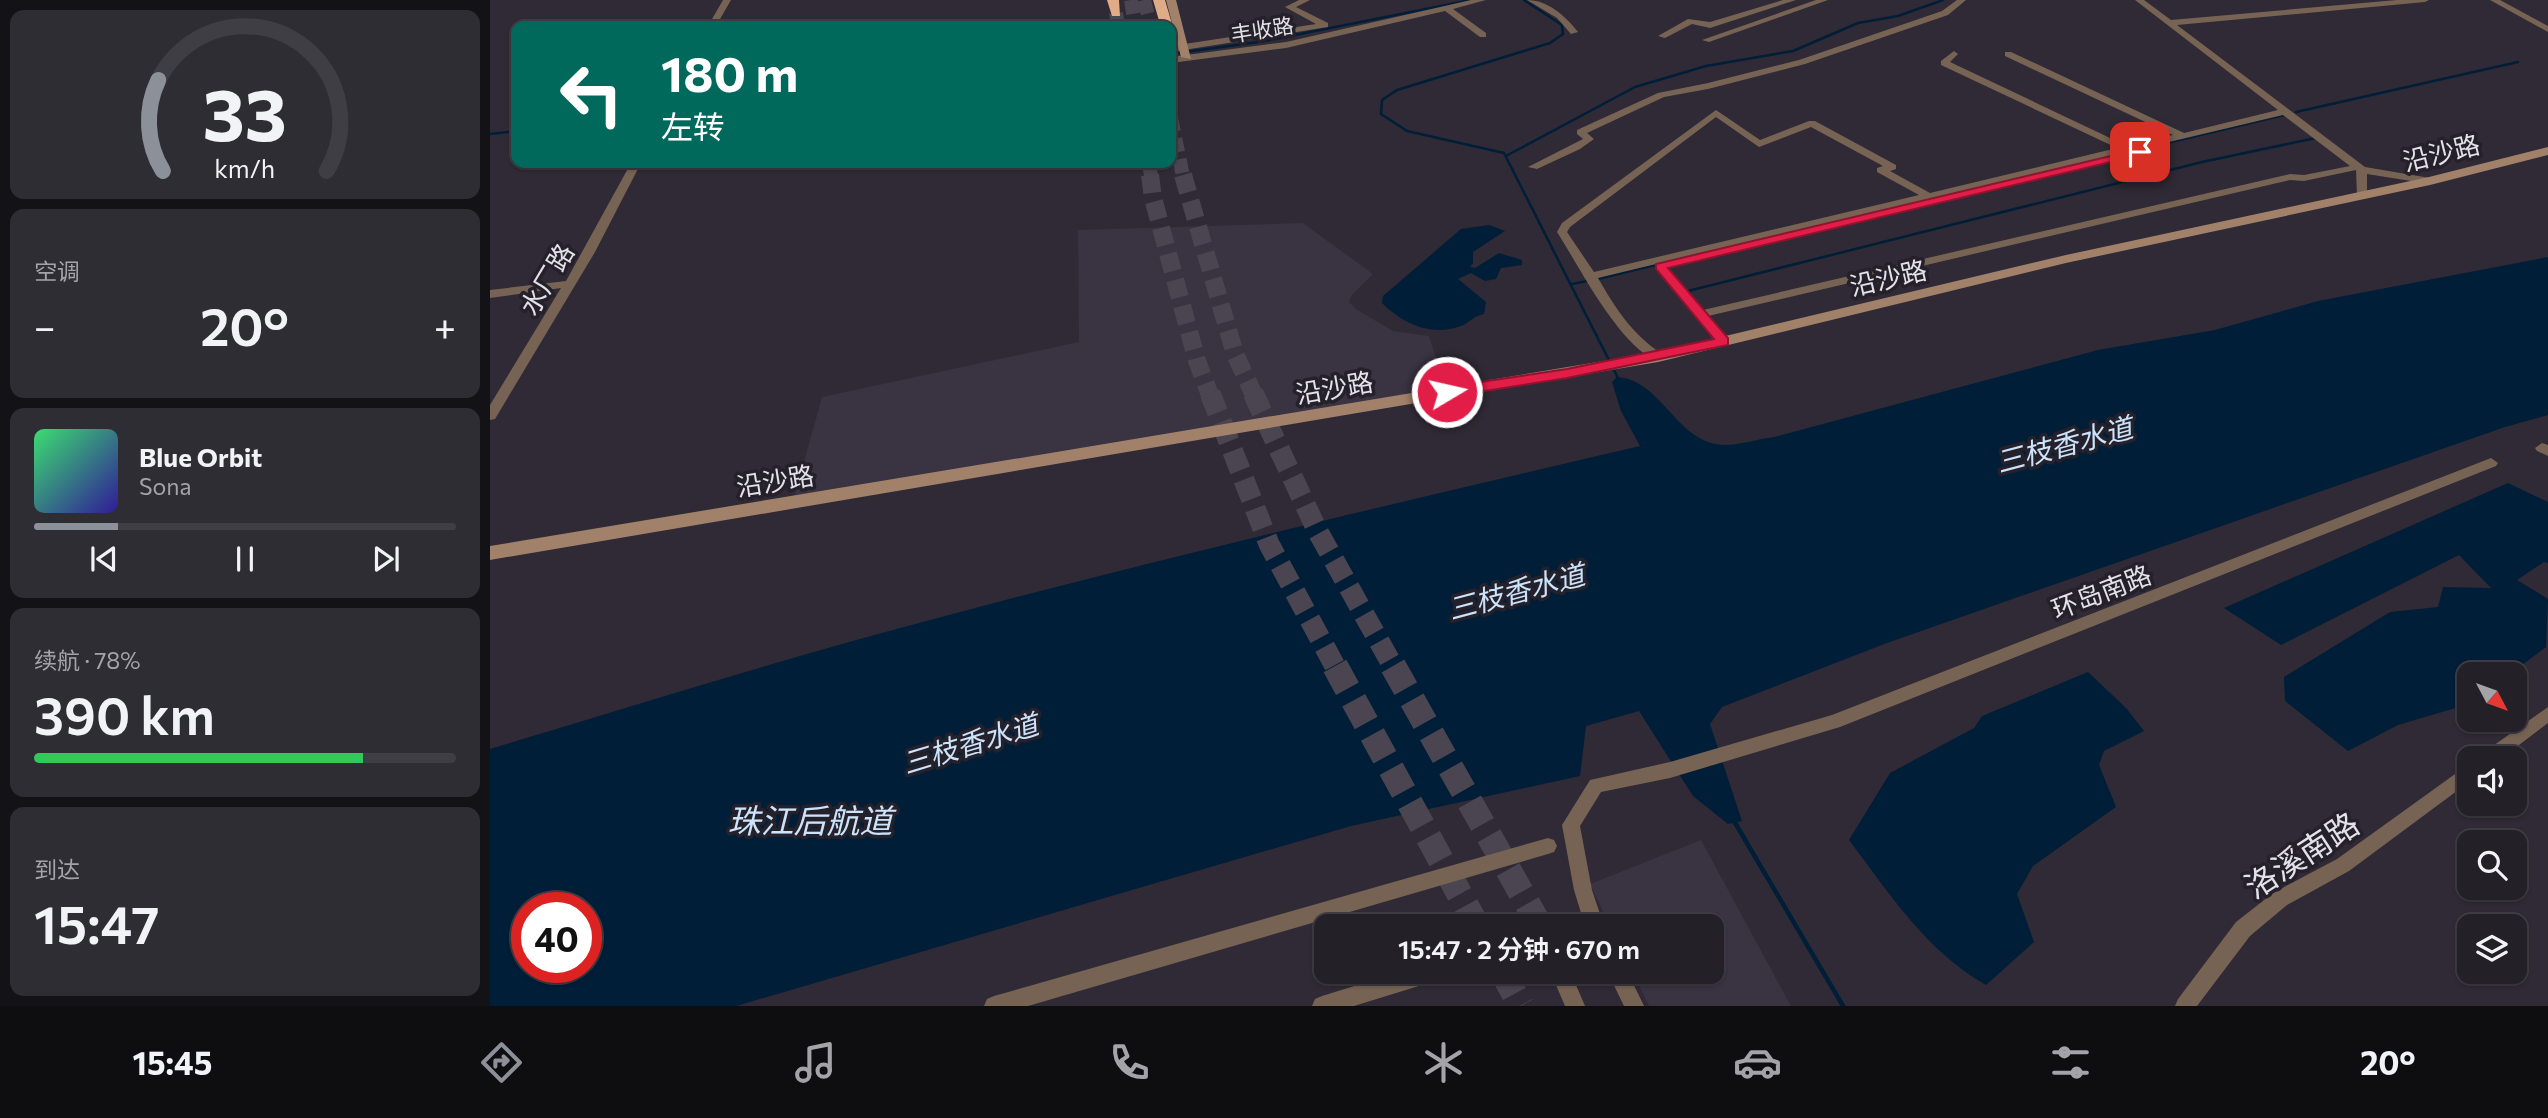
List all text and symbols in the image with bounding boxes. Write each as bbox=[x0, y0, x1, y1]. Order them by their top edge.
street label: 丰收路 bbox=[1229, 12, 1295, 46]
text: 180 m bbox=[661, 42, 798, 102]
icon: left bbox=[546, 49, 637, 140]
text: 33 bbox=[203, 67, 287, 156]
text: 左转 bbox=[661, 106, 725, 146]
pin bbox=[2110, 122, 2170, 182]
street label: 沿沙路 bbox=[2399, 128, 2483, 176]
icon: arrive bbox=[2121, 133, 2159, 171]
text: km/h bbox=[215, 152, 275, 182]
street label: 水厂路 bbox=[513, 238, 579, 320]
street label: 沿沙路 bbox=[1847, 253, 1929, 301]
text: 空调 bbox=[34, 257, 80, 285]
text: 20° bbox=[200, 293, 289, 357]
text: − bbox=[34, 302, 56, 349]
text: + bbox=[434, 302, 456, 349]
position arrow bbox=[1410, 355, 1484, 429]
street label: 沿沙路 bbox=[1293, 365, 1375, 409]
water label: 三枝香水道 bbox=[1992, 408, 2140, 479]
text: Blue Orbit bbox=[139, 441, 262, 472]
street label: 沿沙路 bbox=[734, 459, 816, 501]
text: Sona bbox=[139, 472, 191, 500]
icon: previous bbox=[85, 540, 123, 578]
icon: pause bbox=[226, 540, 264, 578]
icon: next bbox=[367, 540, 405, 578]
water label: 三枝香水道 bbox=[1444, 555, 1592, 626]
street label: 环岛南路 bbox=[2047, 558, 2155, 624]
text: 续航 · 78% bbox=[34, 646, 141, 674]
north arrow bbox=[2457, 662, 2527, 732]
map controls bbox=[2457, 662, 2527, 984]
text: 390 km bbox=[34, 682, 215, 746]
water label: 三枝香水道 bbox=[898, 705, 1046, 780]
button: sound bbox=[2457, 746, 2527, 816]
water label: 珠江后航道 bbox=[728, 799, 898, 840]
street label: 洛溪南路 bbox=[2236, 802, 2366, 906]
button: search bbox=[2457, 830, 2527, 900]
text: 到达 bbox=[34, 855, 80, 883]
text: 15:47 bbox=[34, 891, 159, 955]
speed limit sign: 40 bbox=[511, 892, 602, 983]
button: layers bbox=[2457, 914, 2527, 984]
text: 15:47 · 2 分钟 · 670 m bbox=[1398, 933, 1640, 964]
icon: directions bbox=[477, 1038, 526, 1087]
icon: music bbox=[791, 1038, 840, 1087]
icon: phone bbox=[1105, 1038, 1154, 1087]
icon: climate bbox=[1419, 1038, 1468, 1087]
icon: car bbox=[1733, 1038, 1782, 1087]
icon: filters bbox=[2046, 1038, 2095, 1087]
text: 15:45 bbox=[132, 1042, 212, 1082]
text: 20° bbox=[2360, 1042, 2415, 1082]

